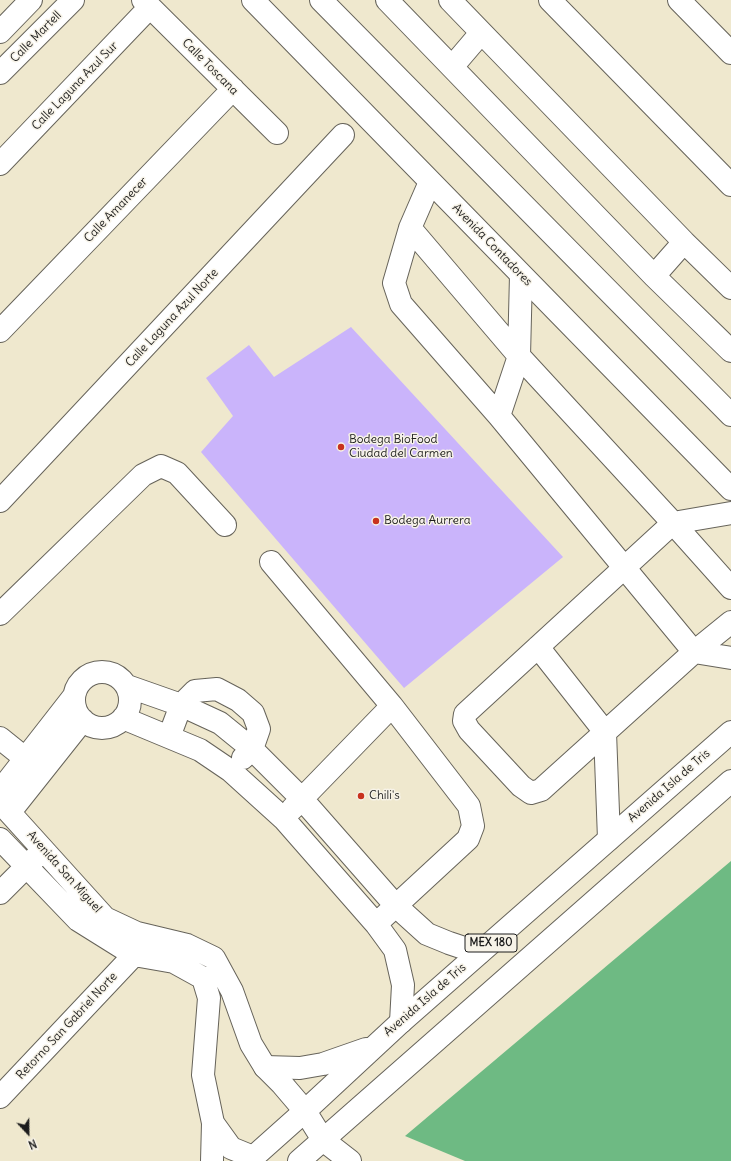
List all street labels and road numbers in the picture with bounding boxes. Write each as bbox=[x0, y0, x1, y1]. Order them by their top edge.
street label: Calle Martell bbox=[7, 8, 65, 66]
street label: Calle Toscana bbox=[179, 36, 241, 98]
street label: Calle Laguna Azul Sur bbox=[29, 39, 121, 133]
street label: Calle Amanecer bbox=[81, 174, 151, 246]
street label: Avenida Contadores bbox=[449, 201, 535, 289]
street label: Calle Laguna Azul Norte bbox=[123, 266, 221, 370]
street label: Avenida Isla de Tris bbox=[625, 746, 713, 826]
street label: Avenida San Miguel bbox=[24, 828, 104, 916]
road number: MEX 180 bbox=[465, 934, 517, 952]
street label: Avenida Isla de Tris bbox=[381, 960, 469, 1040]
street label: Retorno San Gabriel Norte bbox=[14, 969, 120, 1083]

